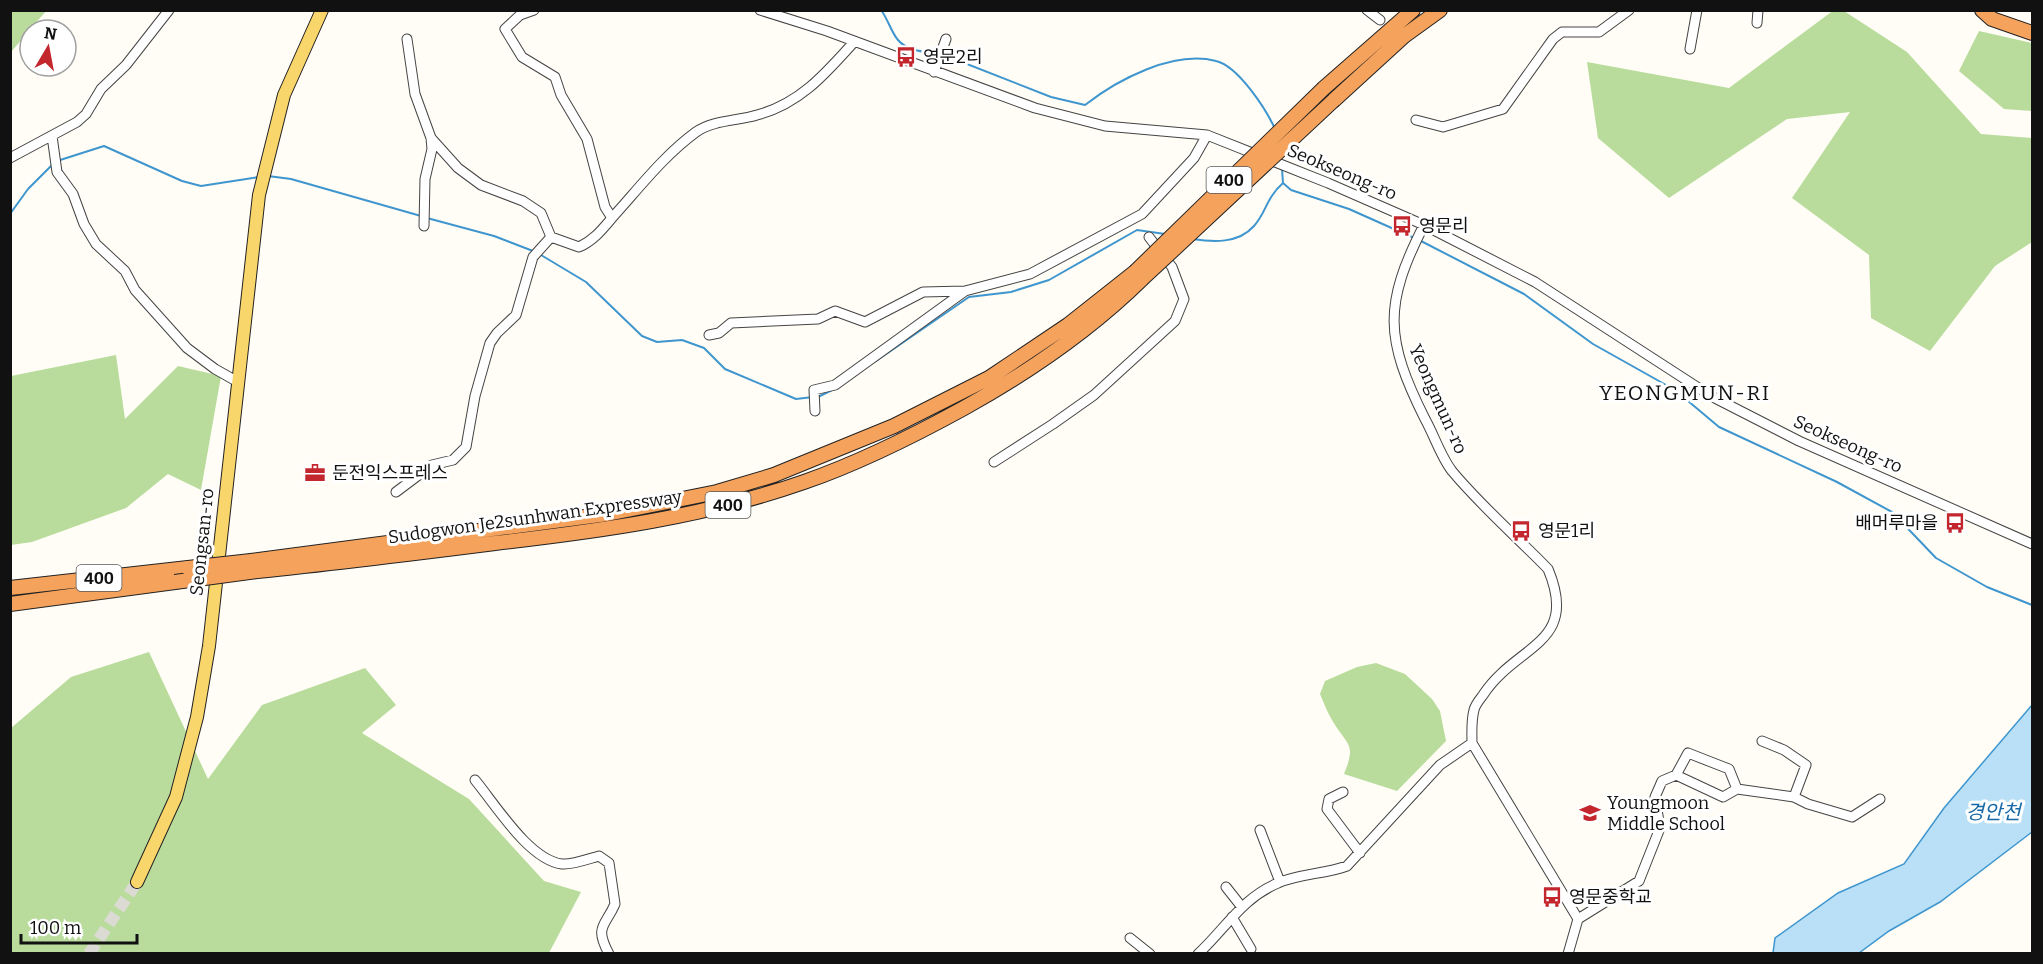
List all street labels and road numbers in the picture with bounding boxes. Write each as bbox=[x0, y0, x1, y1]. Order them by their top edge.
street label: Seokseong-ro bbox=[1284, 139, 1400, 205]
road number: 400 bbox=[1206, 167, 1252, 193]
street label: Yeongmun-ro bbox=[1404, 341, 1472, 457]
street label: Seokseong-ro bbox=[1790, 410, 1906, 478]
street label: Sudogwon Je2sunhwan Expressway bbox=[387, 485, 684, 549]
street label: Seongsan-ro bbox=[185, 487, 219, 597]
road number: 400 bbox=[706, 492, 750, 518]
road number: 400 bbox=[76, 565, 122, 591]

